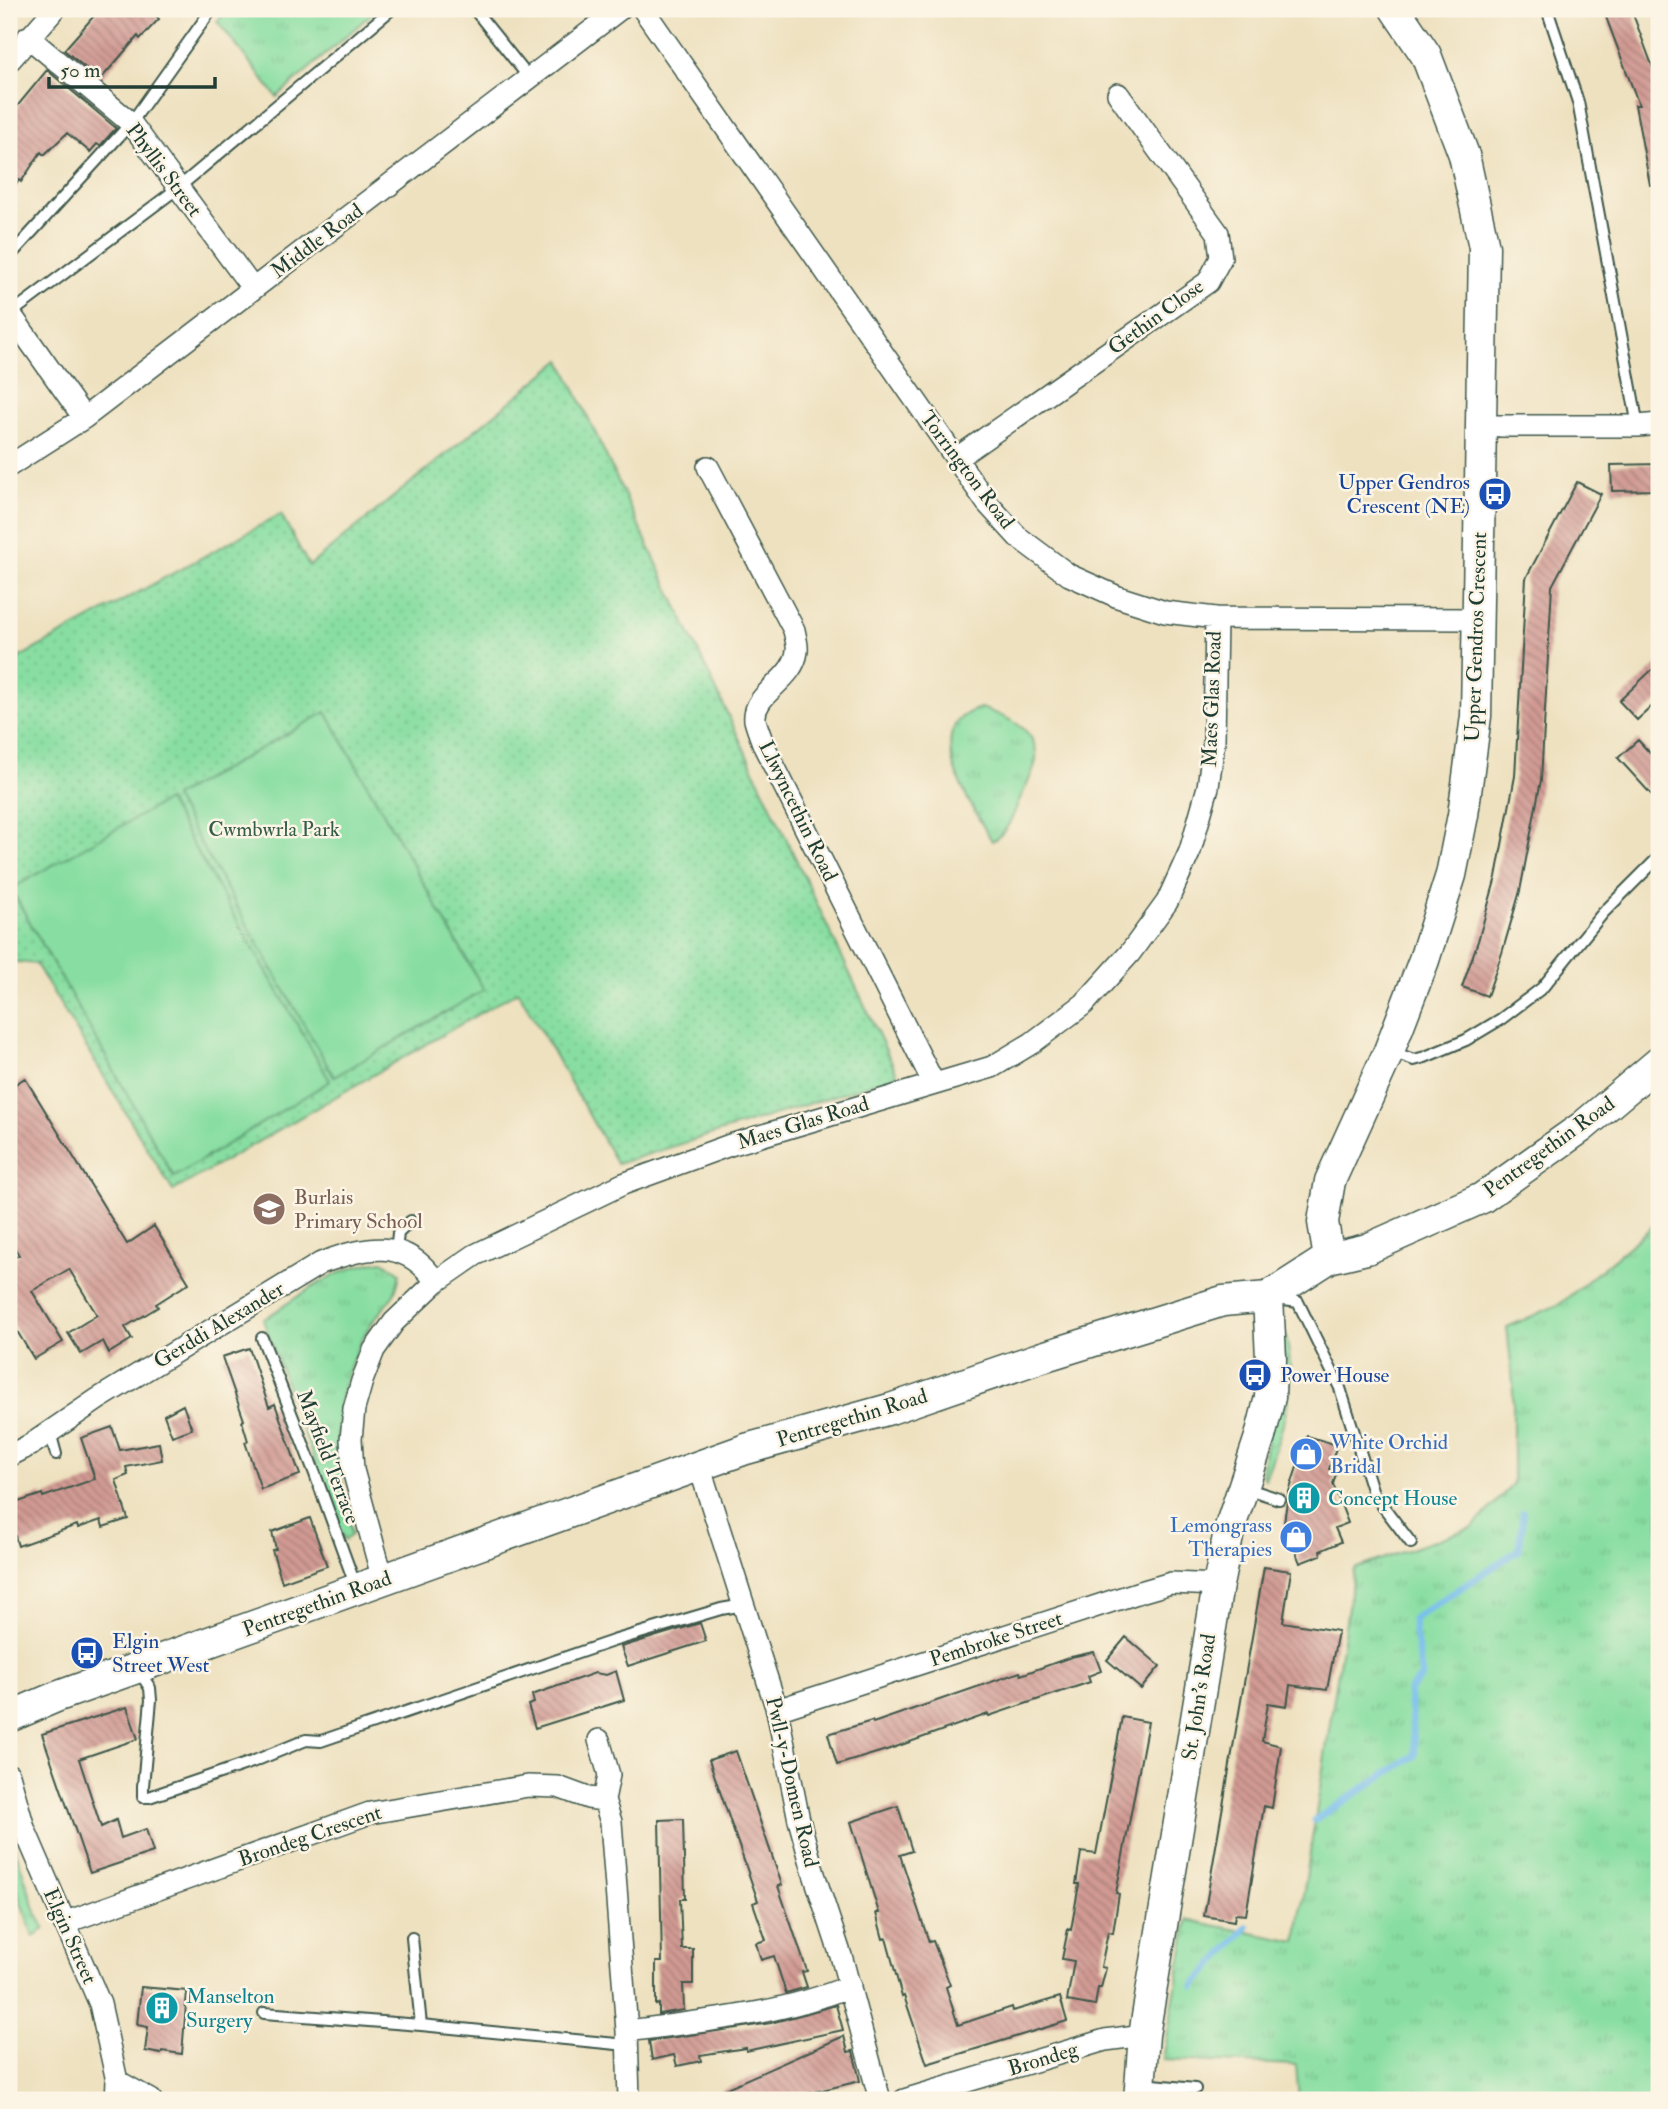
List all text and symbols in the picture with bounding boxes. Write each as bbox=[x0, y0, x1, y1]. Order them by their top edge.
scale bar bbox=[49, 46, 215, 90]
text: 50 m bbox=[60, 57, 101, 84]
street label: Phyllis Street bbox=[120, 118, 208, 222]
street label: Middle Road bbox=[265, 197, 369, 285]
street label: Gethin Close bbox=[1103, 273, 1209, 361]
street label: Torrington Road bbox=[914, 405, 1021, 535]
place label: Upper Gendros Crescent (NE) bbox=[1338, 469, 1470, 520]
bus stop icon: Upper Gendros Crescent (NE) bbox=[1476, 475, 1514, 513]
street label: Upper Gendros Crescent bbox=[1459, 531, 1493, 742]
street label: Maes Glas Road bbox=[1196, 630, 1228, 768]
street label: Llwyncethin Road bbox=[752, 736, 844, 886]
park label: Cwmbwrla Park bbox=[208, 816, 340, 843]
street label: Maes Glas Road bbox=[734, 1090, 873, 1156]
street label: Pentregethin Road bbox=[1478, 1090, 1621, 1204]
place label: Burlais Primary School bbox=[294, 1184, 423, 1235]
school or university icon: Burlais Primary School bbox=[250, 1190, 288, 1228]
street label: Gerddi Alexander bbox=[149, 1275, 289, 1375]
bus stop icon: Power House bbox=[1236, 1356, 1274, 1394]
place label: Power House bbox=[1280, 1362, 1390, 1389]
street label: Pentregethin Road bbox=[773, 1382, 931, 1454]
street label: Mayfield Terrace bbox=[290, 1386, 366, 1528]
place label: White Orchid Bridal bbox=[1329, 1429, 1449, 1480]
shop icon: White Orchid Bridal bbox=[1287, 1435, 1325, 1473]
building icon: Concept House bbox=[1285, 1479, 1323, 1517]
place label: Concept House bbox=[1328, 1485, 1457, 1512]
place label: Lemongrass Therapies bbox=[1170, 1512, 1272, 1563]
shop icon: Lemongrass Therapies bbox=[1277, 1518, 1315, 1556]
street label: Pentregethin Road bbox=[239, 1564, 396, 1643]
street label: Pembroke Street bbox=[926, 1605, 1066, 1673]
place label: Elgin Street West bbox=[112, 1628, 209, 1679]
street label: St. John's Road bbox=[1176, 1631, 1222, 1762]
bus stop icon: Elgin Street West bbox=[68, 1634, 106, 1672]
street label: Pwll-y-Domen Road bbox=[759, 1694, 825, 1871]
street label: Brondeg Crescent bbox=[235, 1799, 385, 1873]
street label: Elgin Street bbox=[37, 1884, 103, 1988]
place label: Manselton Surgery bbox=[186, 1983, 275, 2034]
building icon: Manselton Surgery bbox=[143, 1989, 181, 2027]
street label: Brondeg bbox=[1005, 2035, 1082, 2082]

